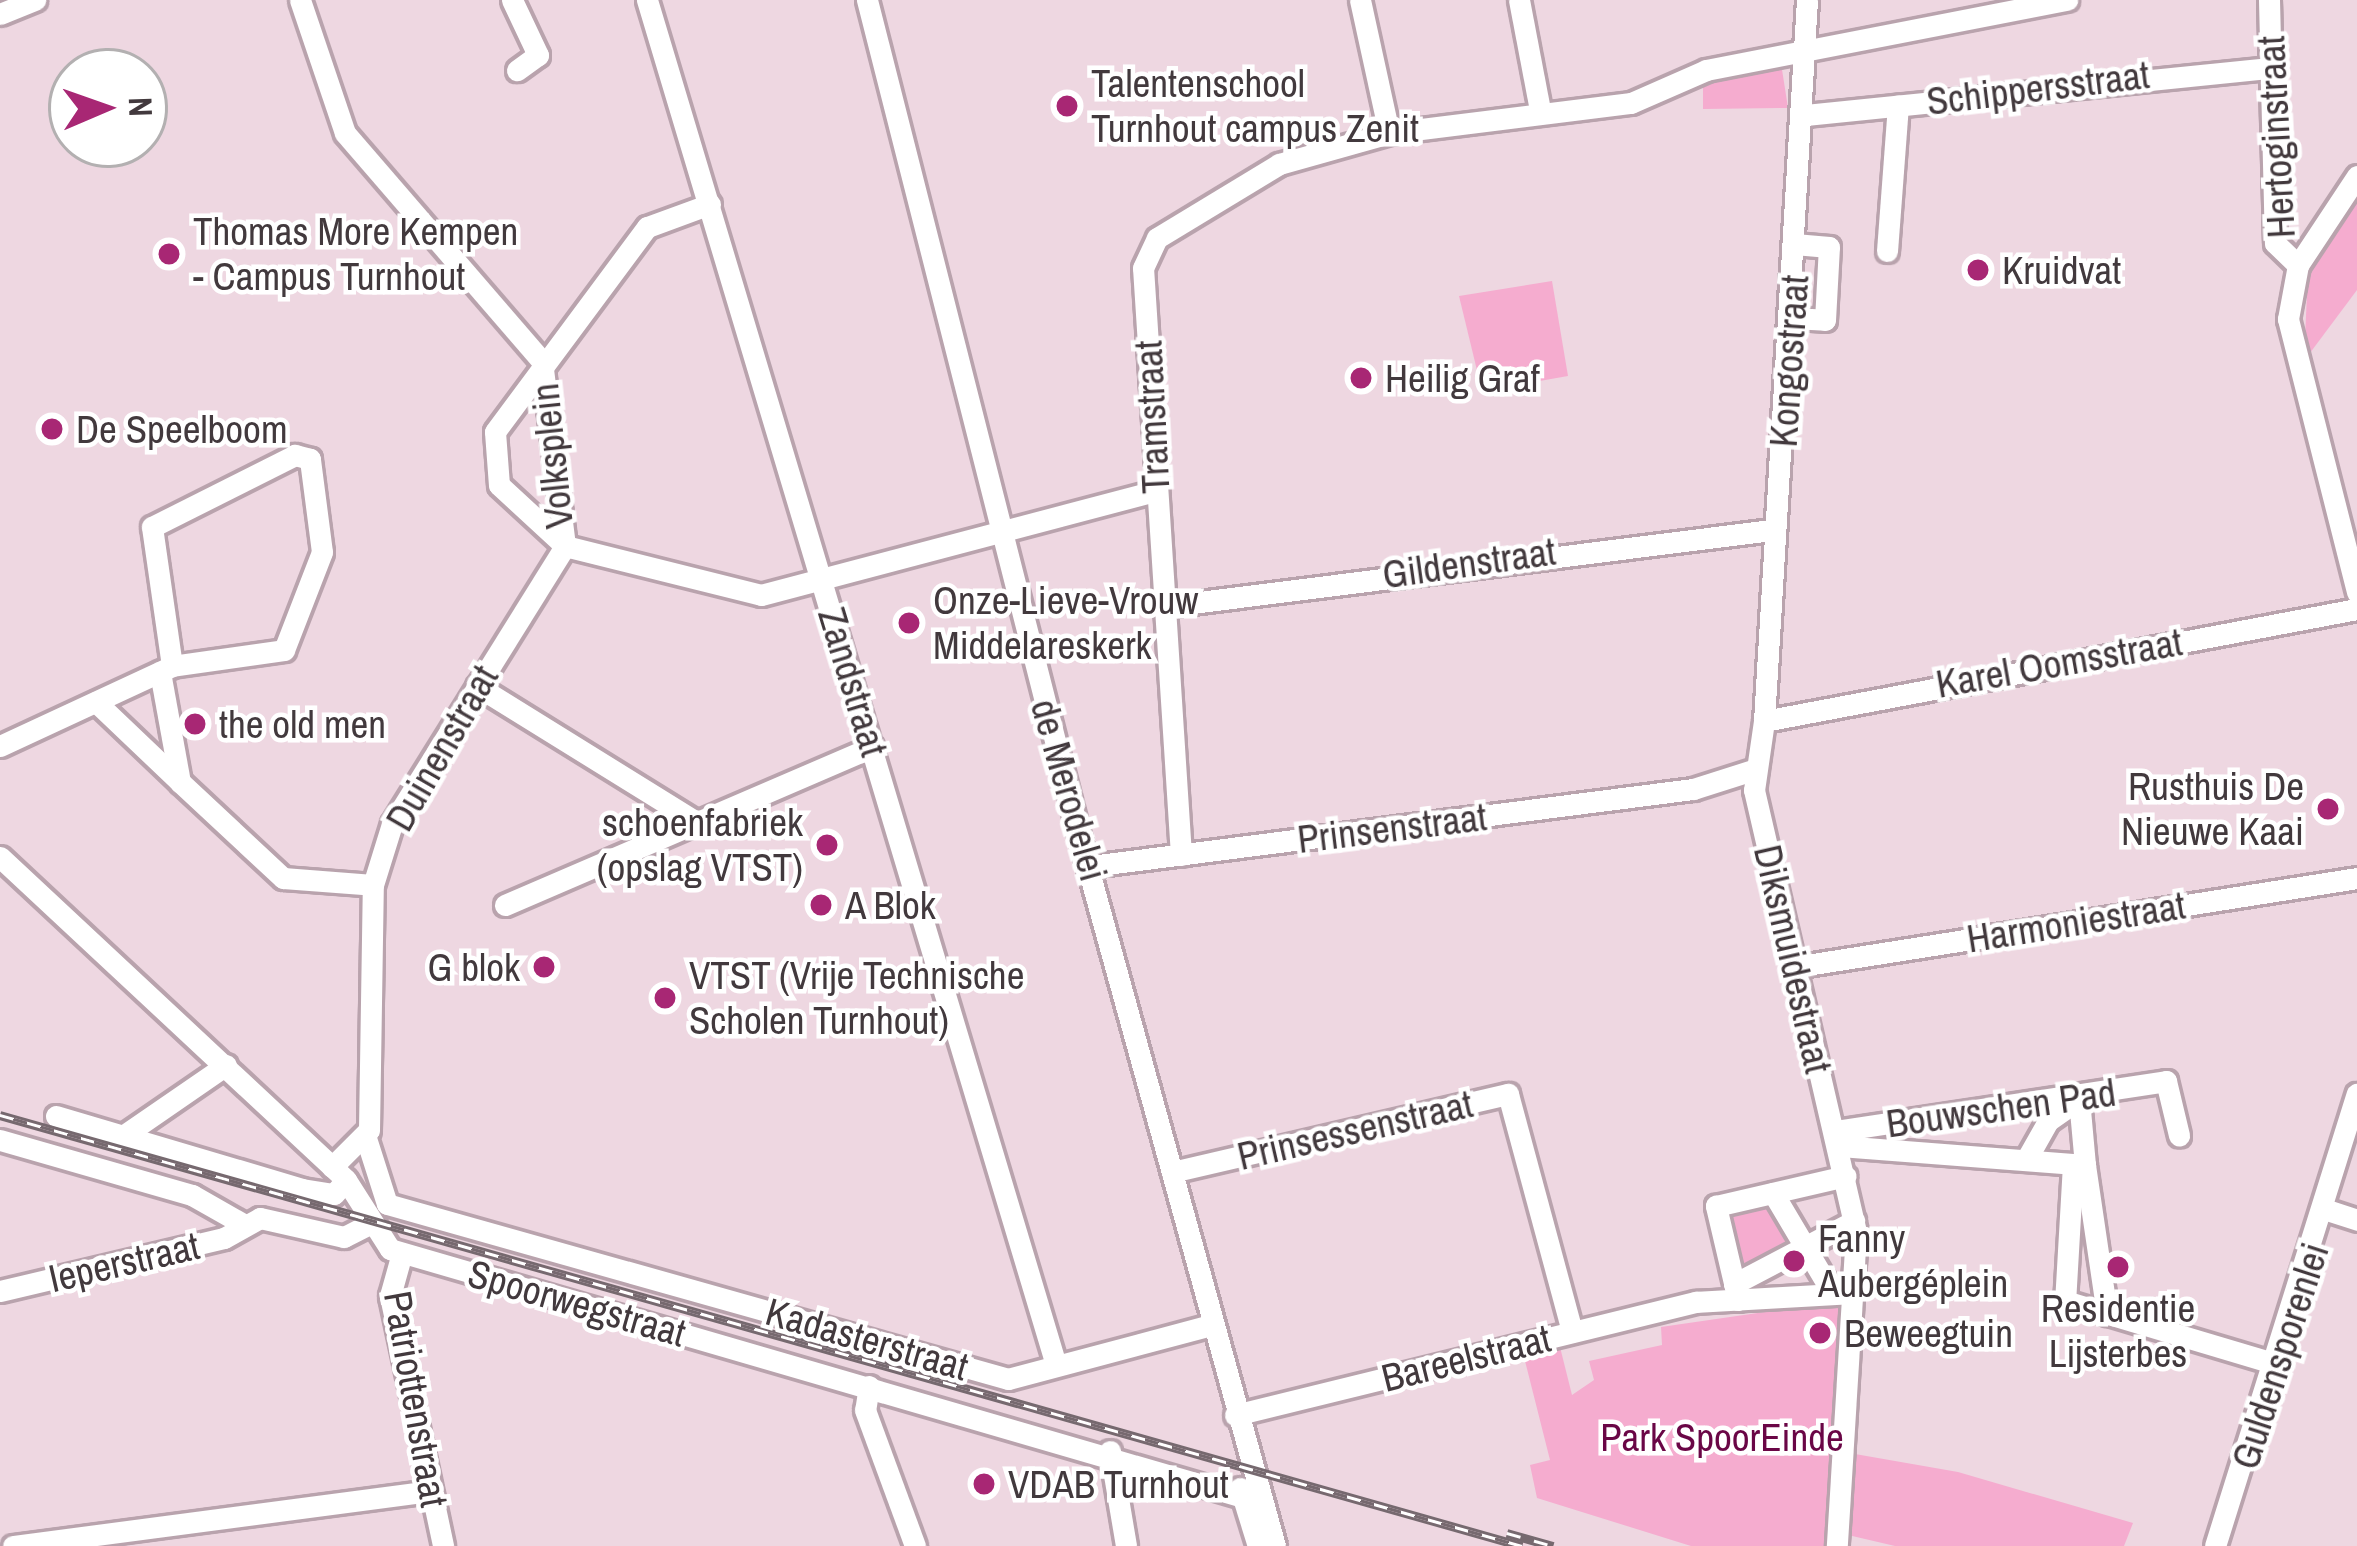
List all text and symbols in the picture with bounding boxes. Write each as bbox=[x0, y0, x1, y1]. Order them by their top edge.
street label: Hertoginstraat bbox=[2247, 35, 2305, 239]
north arrow bbox=[48, 48, 168, 168]
street label: Schippersstraat bbox=[1924, 51, 2152, 125]
place label: Talentenschool Turnhout campus Zenit bbox=[1091, 61, 1419, 152]
marker: Talentenschool Turnhout campus Zenit bbox=[1054, 93, 1080, 119]
text: N bbox=[119, 96, 163, 117]
place label: Thomas More Kempen - Campus Turnhout bbox=[193, 209, 518, 300]
marker: Thomas More Kempen - Campus Turnhout bbox=[156, 241, 182, 267]
place label: Kruidvat bbox=[2002, 247, 2121, 293]
marker: Kruidvat bbox=[1965, 257, 1991, 283]
street label: Kongostraat bbox=[1760, 273, 1818, 449]
street label: Tramstraat bbox=[1125, 339, 1179, 495]
place label: Heilig Graf bbox=[1385, 355, 1540, 401]
marker: Heilig Graf bbox=[1348, 365, 1374, 391]
street label: Volksplein bbox=[521, 381, 583, 531]
place label: De Speelboom bbox=[76, 406, 288, 452]
marker: De Speelboom bbox=[39, 416, 65, 442]
street label: Gildenstraat bbox=[1379, 528, 1559, 598]
place label: Onze-Lieve-Vrouw Middelareskerk bbox=[933, 578, 1198, 669]
street label: Zandstraat bbox=[808, 602, 898, 762]
marker: Onze-Lieve-Vrouw Middelareskerk bbox=[896, 610, 922, 636]
street label: Karel Oomsstraat bbox=[1932, 618, 2186, 708]
street label: Duinenstraat bbox=[376, 657, 508, 839]
street label: de Merodelei bbox=[1021, 694, 1117, 886]
place label: the old men bbox=[219, 701, 386, 747]
marker: the old men bbox=[182, 711, 208, 737]
place label: Rusthuis De Nieuwe Kaai bbox=[2121, 764, 2304, 855]
street label: Prinsenstraat bbox=[1295, 793, 1489, 863]
marker: Rusthuis De Nieuwe Kaai bbox=[2315, 796, 2341, 822]
place label: schoenfabriek (opslag VTST) bbox=[597, 800, 803, 891]
marker: schoenfabriek (opslag VTST) bbox=[814, 832, 840, 858]
street label: Diksmuidestraat bbox=[1744, 840, 1842, 1078]
place label: A Blok bbox=[845, 882, 937, 928]
street label: Harmoniestraat bbox=[1964, 882, 2188, 962]
marker: A Blok bbox=[808, 892, 834, 918]
place label: G blok bbox=[428, 944, 520, 990]
place label: VTST (Vrije Technische Scholen Turnhout) bbox=[689, 953, 1026, 1044]
marker: G blok bbox=[531, 954, 557, 980]
marker: VTST (Vrije Technische Scholen Turnhout) bbox=[652, 985, 678, 1011]
street label: Bouwschen Pad bbox=[1883, 1069, 2119, 1147]
street label: Prinsessenstraat bbox=[1233, 1080, 1477, 1180]
place label: Fanny Aubergéplein bbox=[1818, 1216, 2008, 1307]
street label: Ieperstraat bbox=[44, 1222, 204, 1302]
street label: Guldensporenlei bbox=[2221, 1237, 2339, 1475]
marker: Fanny Aubergéplein bbox=[1781, 1248, 1807, 1274]
street label: Spoorwegstraat bbox=[463, 1250, 691, 1356]
marker: Residentie Lijsterbes bbox=[2105, 1254, 2131, 1280]
place label: Residentie Lijsterbes bbox=[2041, 1286, 2195, 1377]
street label: Patriottenstraat bbox=[374, 1287, 458, 1511]
street label: Kadasterstraat bbox=[761, 1288, 973, 1390]
place label: Beweegtuin bbox=[1844, 1310, 2013, 1356]
street label: Bareelstraat bbox=[1377, 1314, 1555, 1402]
marker: Beweegtuin bbox=[1807, 1320, 1833, 1346]
park label: Park SpoorEinde bbox=[1600, 1414, 1844, 1460]
place label: VDAB Turnhout bbox=[1008, 1461, 1229, 1507]
marker: VDAB Turnhout bbox=[971, 1471, 997, 1497]

